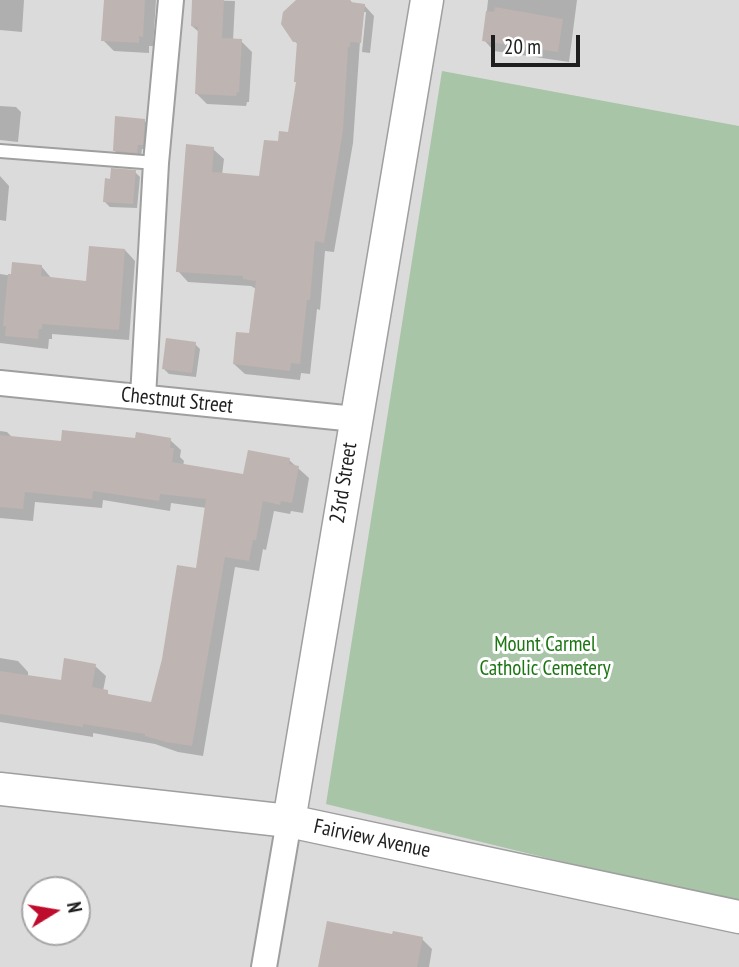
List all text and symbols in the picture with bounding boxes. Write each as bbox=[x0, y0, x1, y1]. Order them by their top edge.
scale bar bbox=[494, 21, 583, 65]
text: 20 m bbox=[504, 33, 541, 60]
street label: Chestnut Street bbox=[120, 383, 234, 419]
street label: 23rd Street bbox=[325, 441, 363, 525]
park label: Mount Carmel Catholic Cemetery bbox=[479, 632, 611, 682]
street label: Fairview Avenue bbox=[311, 814, 433, 864]
north arrow bbox=[21, 876, 91, 946]
text: N bbox=[62, 900, 87, 915]

